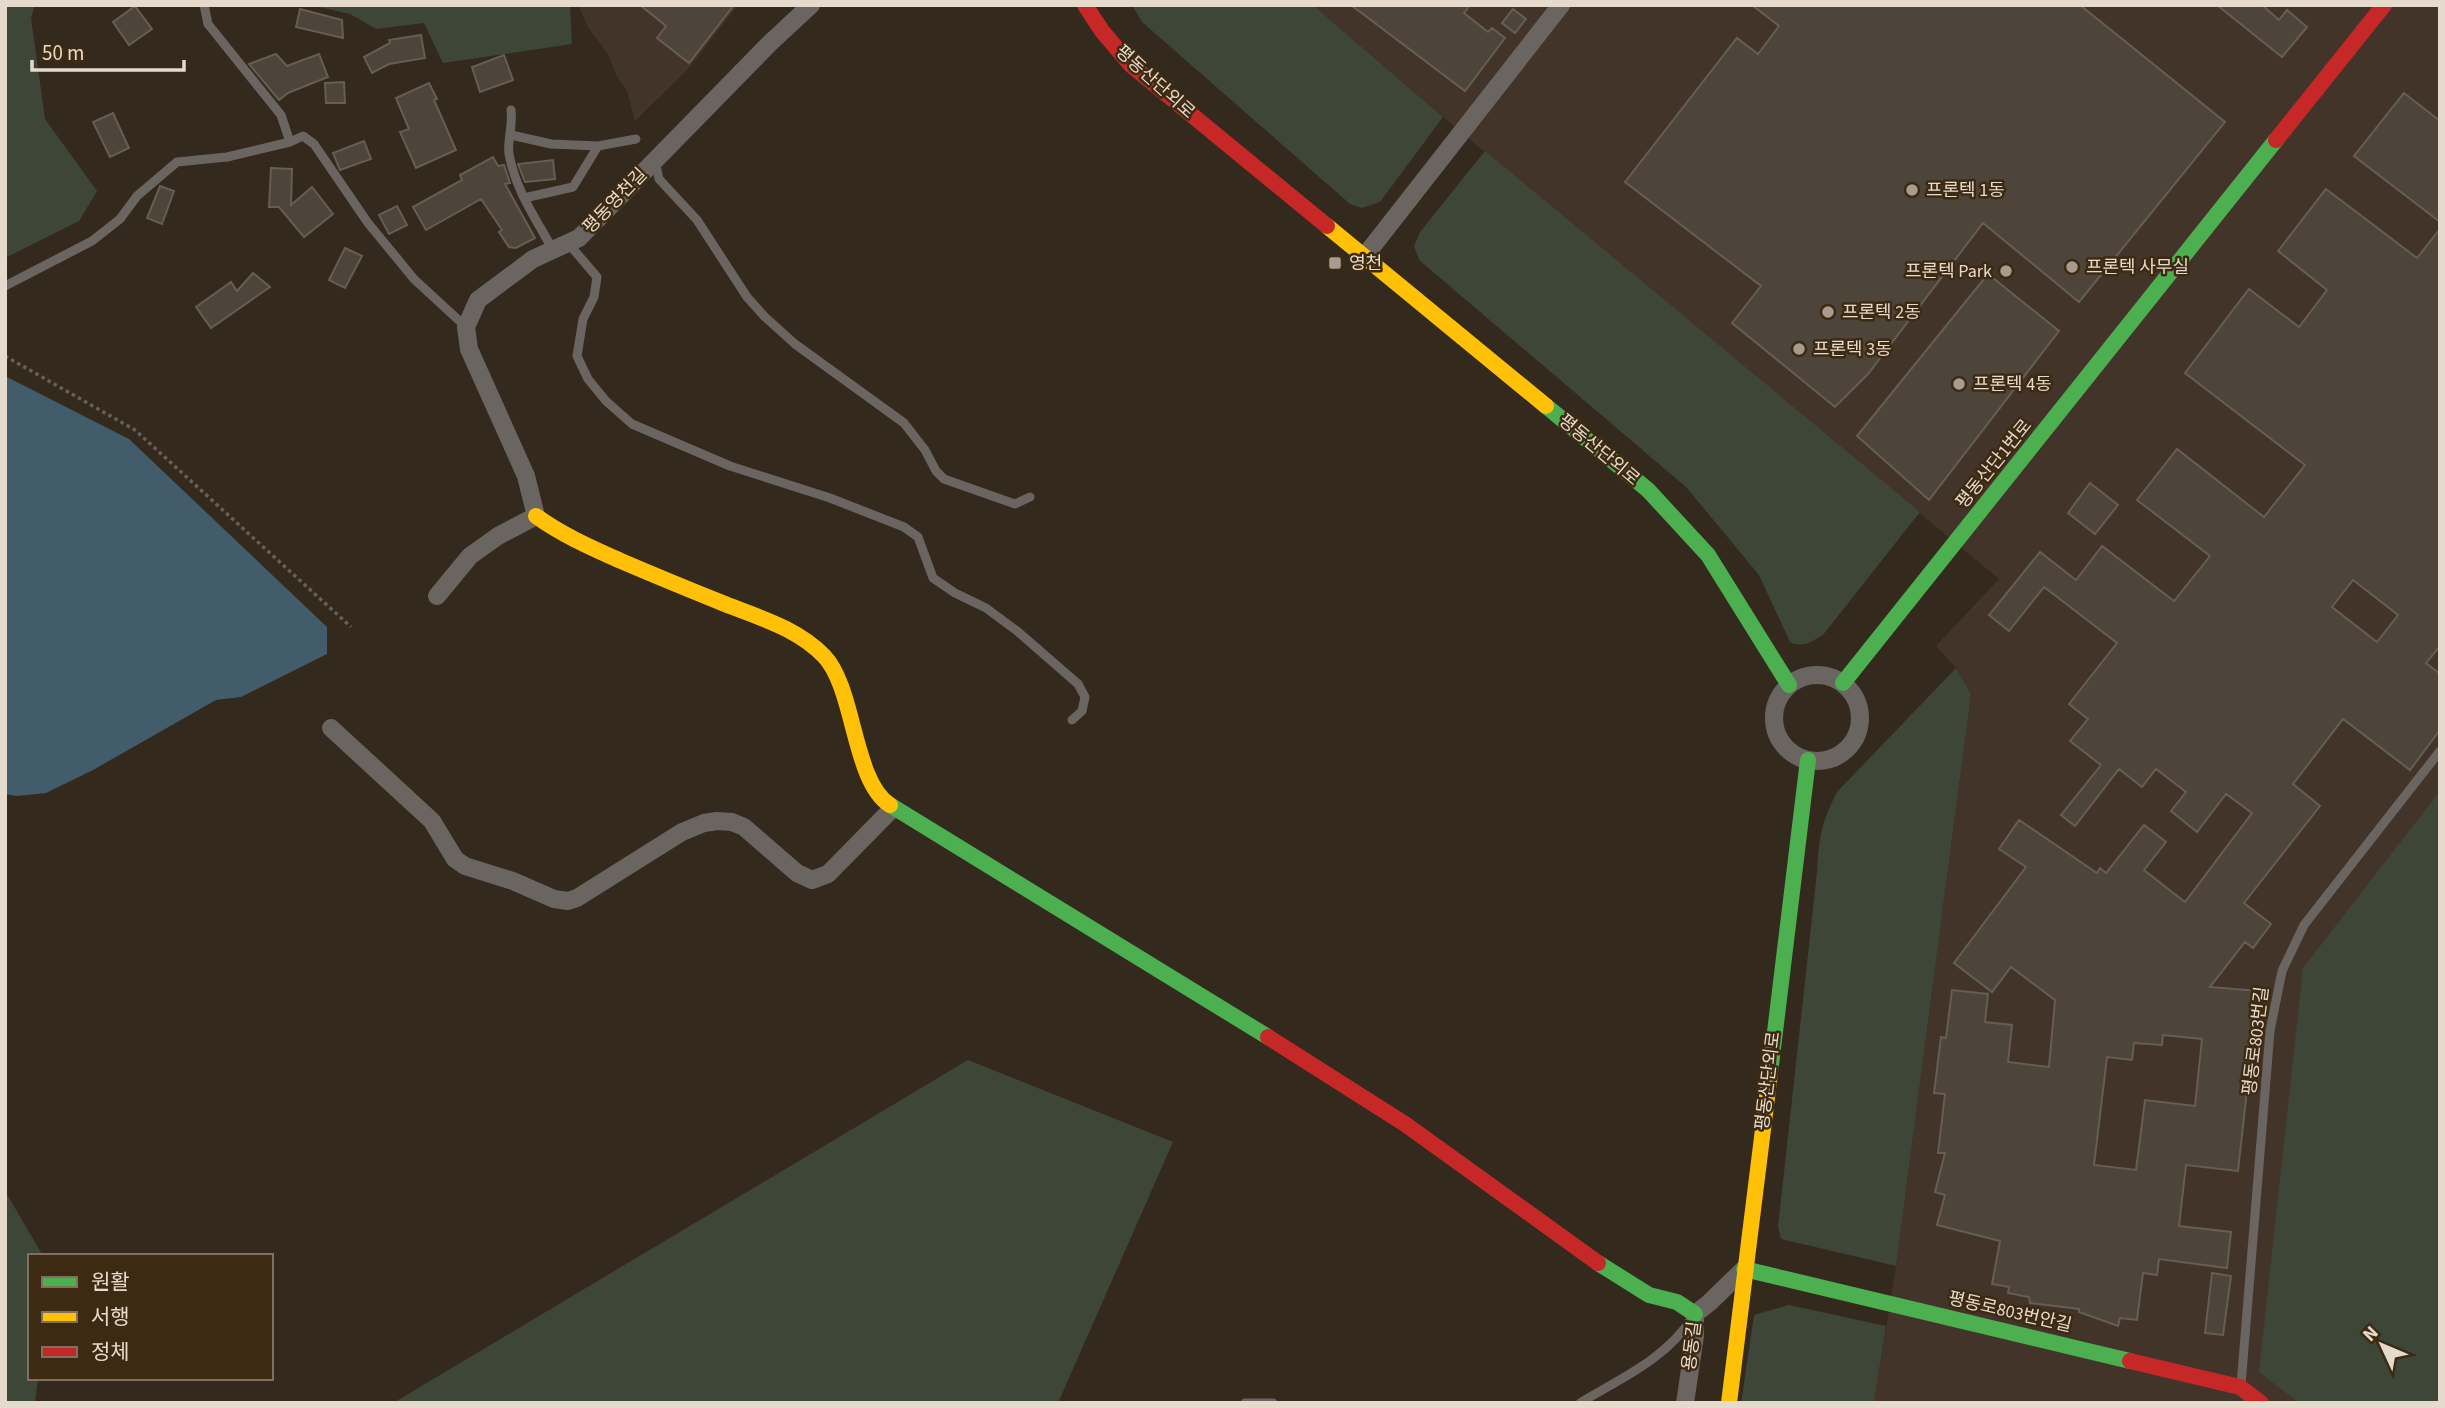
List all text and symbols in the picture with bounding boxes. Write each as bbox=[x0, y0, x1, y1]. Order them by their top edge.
scale bar bbox=[32, 28, 184, 72]
text: 50 m bbox=[42, 38, 84, 68]
street label: 평동산단외로 bbox=[1110, 39, 1200, 125]
street label: 평동영천길 bbox=[577, 163, 653, 239]
place label: 프론텍 1동 bbox=[1926, 178, 2005, 203]
marker: 프론텍 1동 bbox=[1904, 182, 1920, 198]
place label: 영천 bbox=[1349, 251, 1382, 276]
marker: 영천 bbox=[1327, 255, 1343, 271]
place label: 프론텍 사무실 bbox=[2086, 255, 2189, 280]
place label: 프론텍 Park bbox=[1905, 259, 1992, 284]
marker: 프론텍 사무실 bbox=[2064, 259, 2080, 275]
marker: 프론텍 Park bbox=[1998, 263, 2014, 279]
place label: 프론텍 2동 bbox=[1842, 300, 1921, 325]
marker: 프론텍 2동 bbox=[1820, 304, 1836, 320]
place label: 프론텍 3동 bbox=[1813, 337, 1892, 362]
marker: 프론텍 3동 bbox=[1791, 341, 1807, 357]
place label: 프론텍 4동 bbox=[1973, 372, 2052, 397]
marker: 프론텍 4동 bbox=[1951, 376, 1967, 392]
street label: 평동산단외로 bbox=[1553, 408, 1645, 492]
street label: 평동산단1번로 bbox=[1950, 414, 2038, 514]
street label: 평동로803번길 bbox=[2237, 985, 2275, 1097]
street label: 평동산단외로 bbox=[1750, 1030, 1786, 1132]
legend bbox=[28, 1254, 273, 1380]
text: 원활 bbox=[91, 1267, 130, 1297]
street label: 평동로803번안길 bbox=[1946, 1286, 2074, 1338]
text: 서행 bbox=[91, 1302, 130, 1332]
north arrow bbox=[2347, 1310, 2417, 1380]
street label: 용동길 bbox=[1677, 1320, 1707, 1372]
text: N bbox=[2357, 1320, 2385, 1348]
text: 정체 bbox=[91, 1337, 130, 1367]

